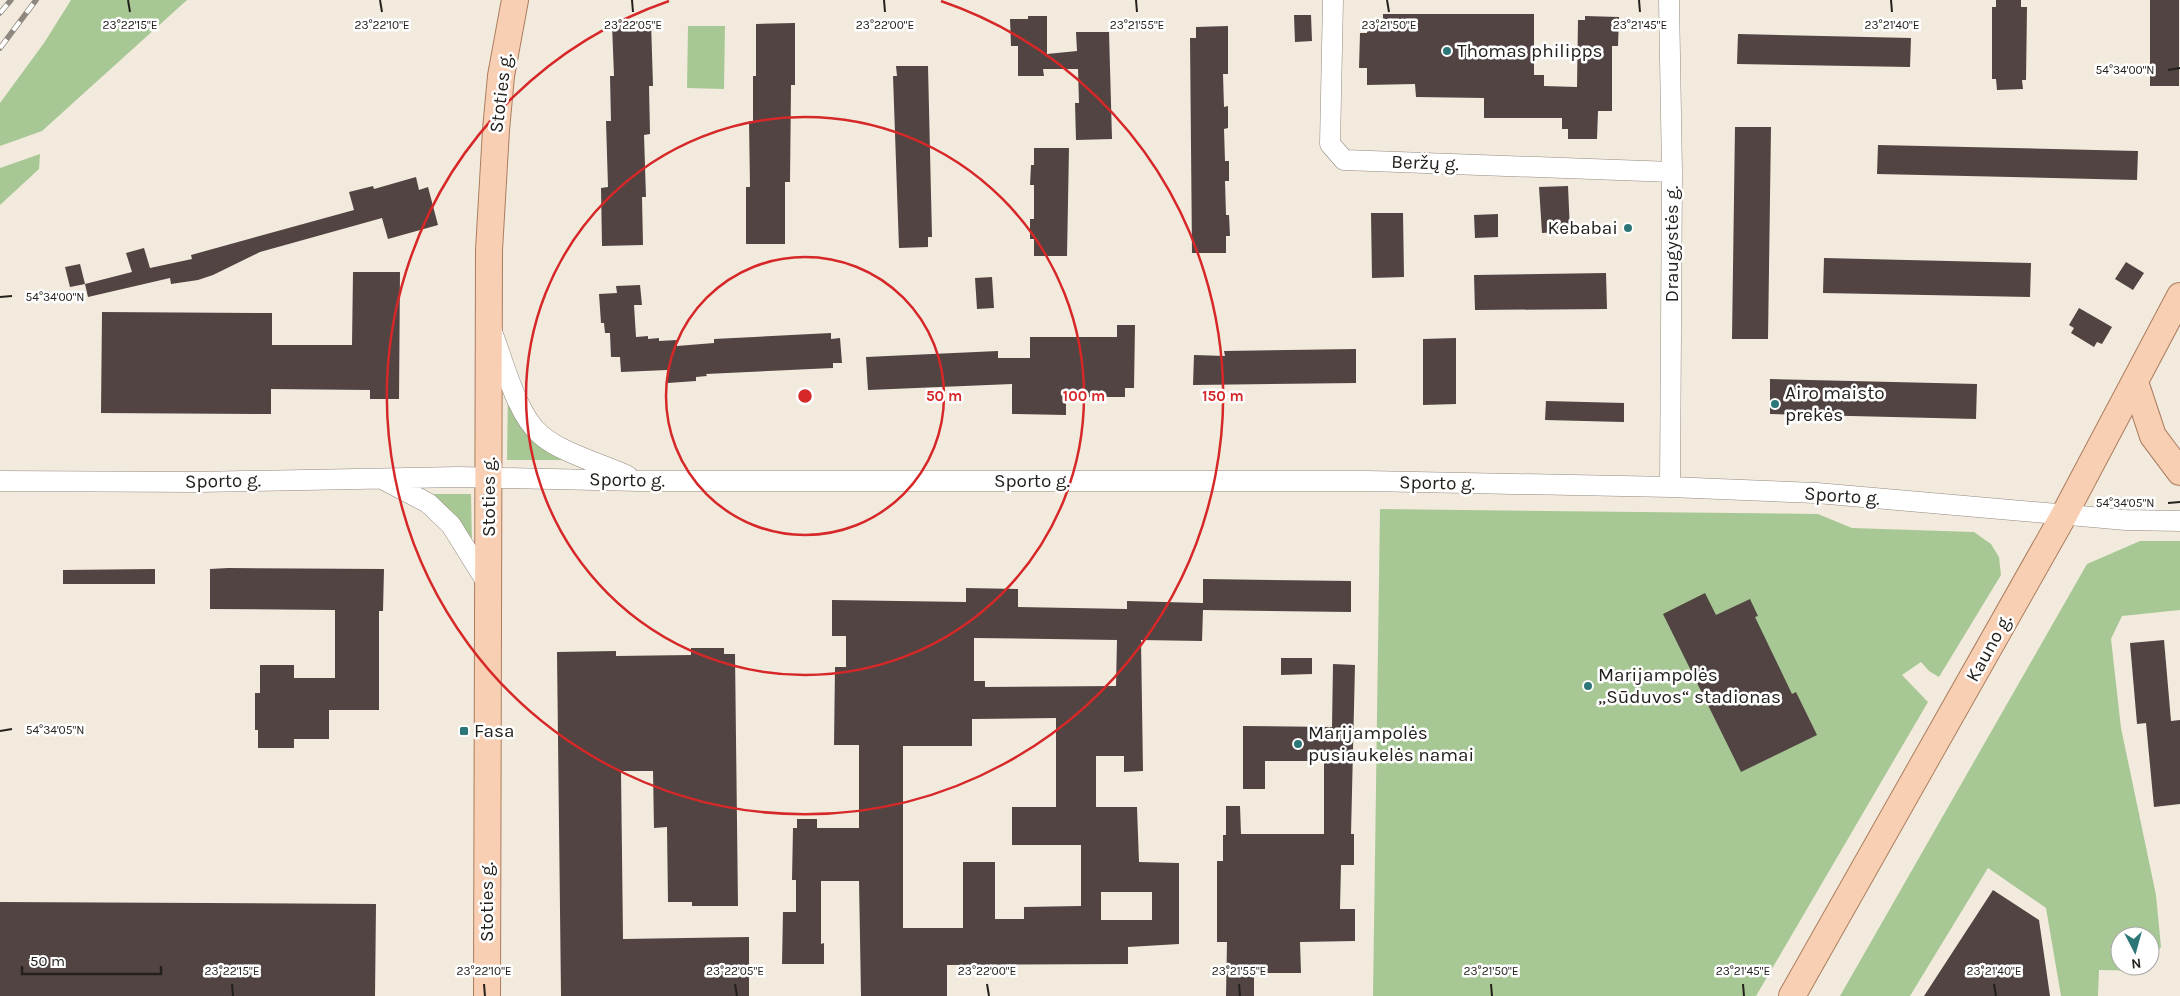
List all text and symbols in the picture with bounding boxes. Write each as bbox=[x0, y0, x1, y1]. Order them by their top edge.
text: 23°22'15"E bbox=[103, 18, 157, 32]
text: 23°22'10"E bbox=[354, 18, 410, 32]
text: 23°22'05"E bbox=[604, 18, 662, 32]
text: 23°22'00"E bbox=[856, 18, 914, 32]
text: 23°21'55"E bbox=[1110, 18, 1164, 32]
text: 23°21'50"E bbox=[1362, 18, 1416, 32]
text: 23°21'45"E bbox=[1613, 18, 1667, 32]
text: 23°21'40"E bbox=[1865, 18, 1919, 32]
place label: Thomas philipps bbox=[1457, 40, 1603, 62]
marker: Thomas philipps bbox=[1441, 45, 1453, 57]
street label: Stoties g. bbox=[485, 52, 517, 134]
text: 54°34'00"N bbox=[2095, 63, 2155, 77]
street label: Beržų g. bbox=[1391, 151, 1459, 175]
street label: Draugystės g. bbox=[1661, 186, 1683, 302]
place label: Kebabai bbox=[1548, 217, 1618, 239]
marker: Kebabai bbox=[1622, 222, 1634, 234]
text: 54°34'00"N bbox=[25, 290, 85, 304]
place label: Airo maisto prekės bbox=[1785, 382, 1885, 426]
centre of rings bbox=[796, 387, 814, 405]
text: 50 m bbox=[926, 387, 962, 405]
text: 100 m bbox=[1063, 387, 1105, 405]
text: 150 m bbox=[1202, 387, 1244, 405]
marker: Airo maisto prekės bbox=[1769, 398, 1781, 410]
street label: Stoties g. bbox=[478, 457, 500, 537]
street label: Sporto g. bbox=[589, 468, 665, 492]
street label: Sporto g. bbox=[185, 469, 261, 493]
street label: Sporto g. bbox=[994, 470, 1070, 492]
street label: Sporto g. bbox=[1399, 471, 1475, 495]
street label: Sporto g. bbox=[1803, 482, 1881, 510]
text: 54°34'05"N bbox=[2096, 496, 2154, 510]
street label: Kauno g. bbox=[1961, 610, 2017, 686]
place label: Marijampolės „Sūduvos“ stadionas bbox=[1598, 664, 1781, 708]
marker: Marijampolės „Sūduvos“ stadionas bbox=[1582, 680, 1594, 692]
place label: Fasa bbox=[474, 720, 514, 742]
place label: Marijampolės pusiaukelės namai bbox=[1308, 722, 1474, 766]
text: 54°34'05"N bbox=[26, 723, 84, 737]
marker: Fasa bbox=[458, 725, 470, 737]
marker: Marijampolės pusiaukelės namai bbox=[1292, 738, 1304, 750]
street label: Stoties g. bbox=[476, 862, 498, 942]
north arrow bbox=[2110, 926, 2160, 976]
scale bar bbox=[22, 944, 161, 976]
text: 50 m bbox=[30, 952, 65, 970]
text: N bbox=[2130, 954, 2142, 972]
text: 23°22'15"E bbox=[205, 964, 259, 978]
text: 23°22'10"E bbox=[456, 964, 512, 978]
text: 23°22'05"E bbox=[706, 964, 764, 978]
text: 23°22'00"E bbox=[958, 964, 1016, 978]
text: 23°21'55"E bbox=[1212, 964, 1266, 978]
text: 23°21'50"E bbox=[1464, 964, 1518, 978]
text: 23°21'45"E bbox=[1716, 964, 1770, 978]
text: 23°21'40"E bbox=[1967, 964, 2021, 978]

